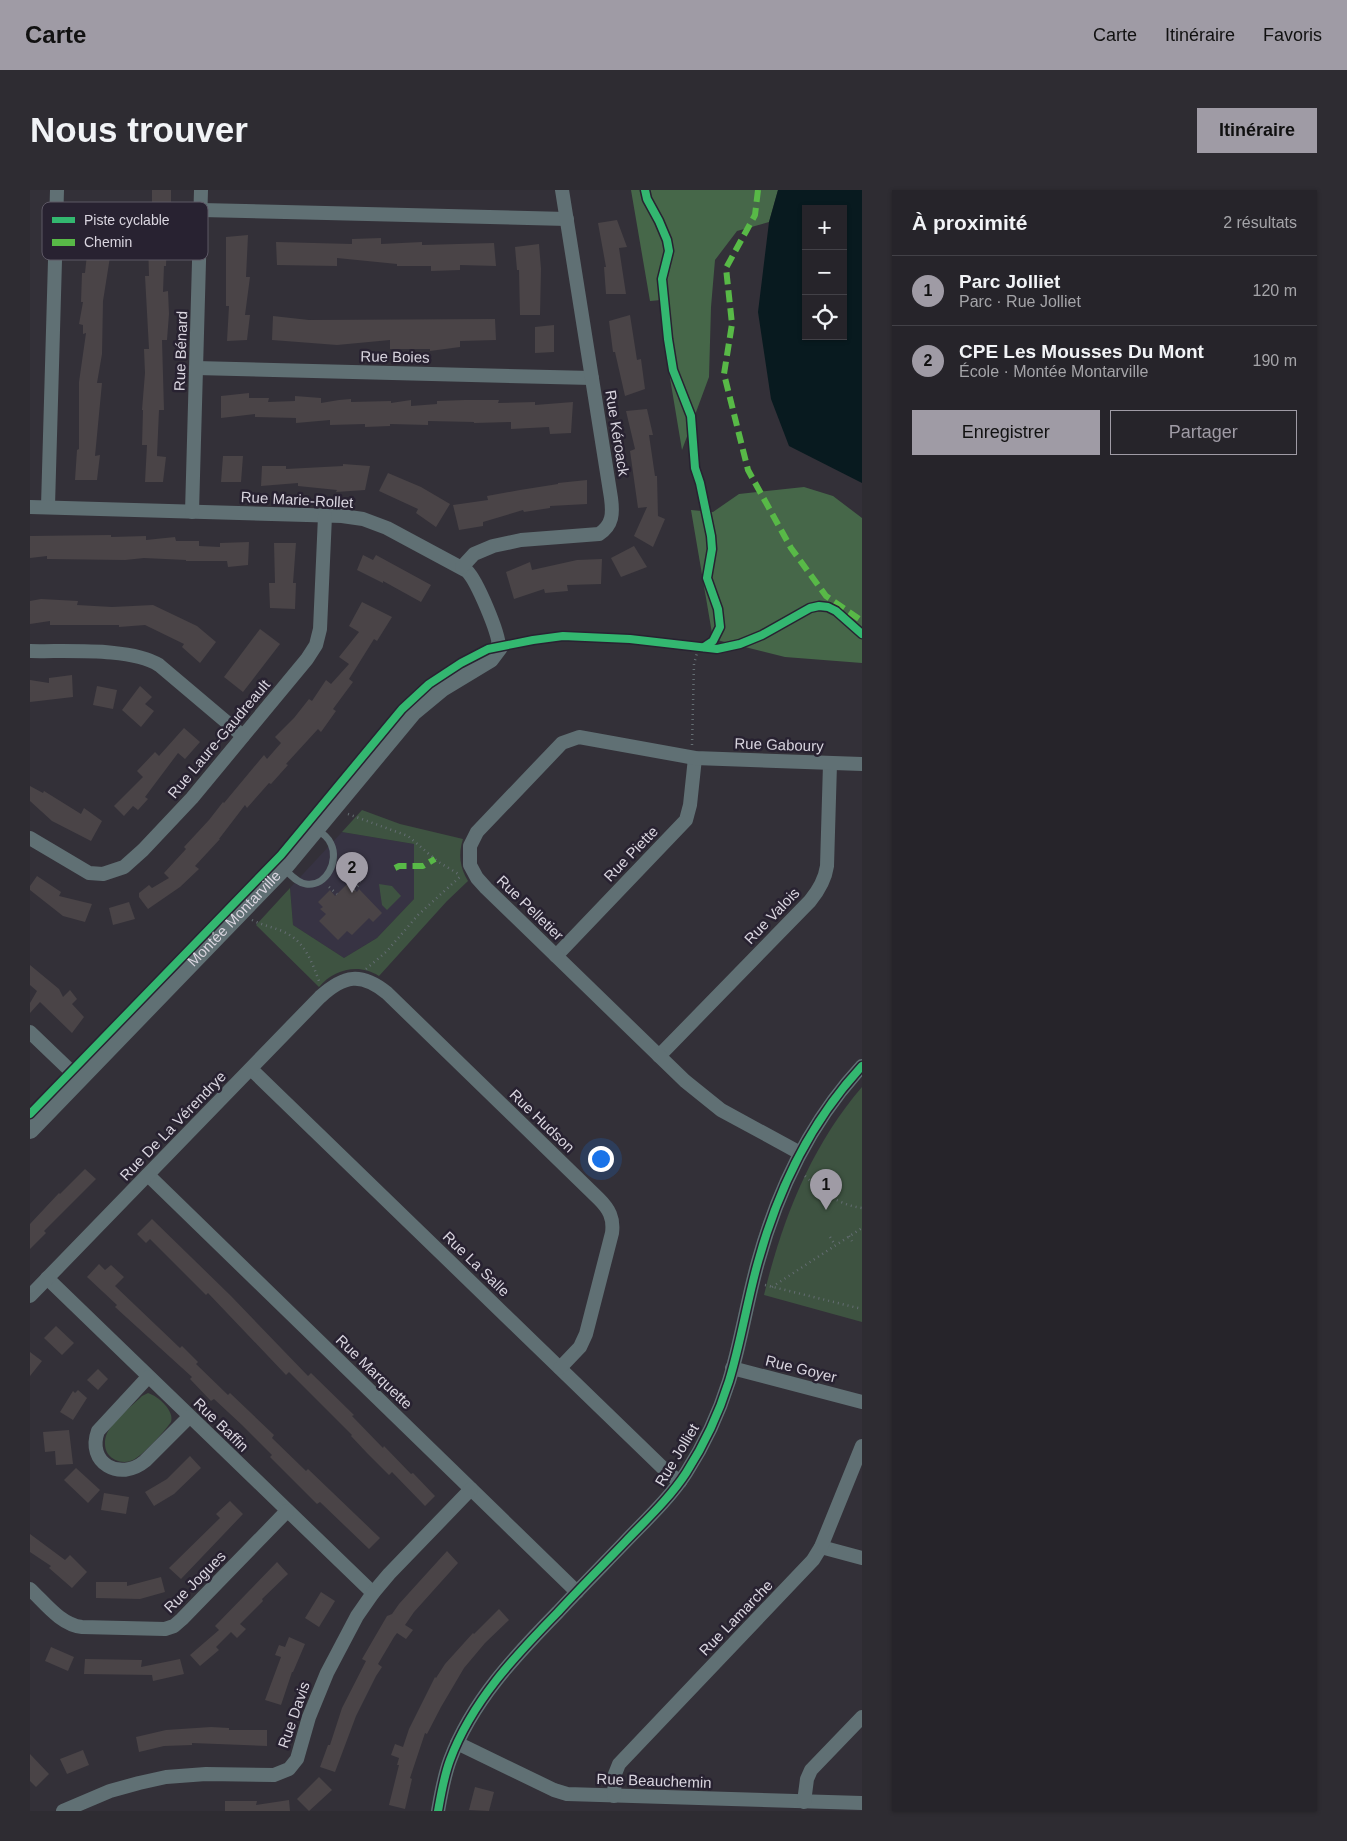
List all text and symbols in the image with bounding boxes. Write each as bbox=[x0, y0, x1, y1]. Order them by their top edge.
text: Carte bbox=[25, 21, 86, 48]
text: Carte bbox=[1093, 25, 1137, 45]
text: Itinéraire bbox=[1165, 25, 1235, 45]
text: Favoris bbox=[1263, 25, 1322, 45]
button: Itinéraire bbox=[1197, 108, 1317, 153]
text: Nous trouver bbox=[30, 110, 248, 149]
legend bbox=[42, 202, 208, 260]
map controls bbox=[802, 205, 847, 340]
button: + bbox=[802, 205, 847, 250]
text: À proximité bbox=[912, 211, 1028, 234]
text: Piste cyclable bbox=[84, 212, 170, 228]
text: 2 résultats bbox=[1223, 214, 1297, 231]
text: Chemin bbox=[84, 234, 132, 250]
button: − bbox=[802, 250, 847, 295]
text: Parc Jolliet bbox=[959, 271, 1060, 292]
text: 1 bbox=[924, 282, 932, 299]
text: 120 m bbox=[1253, 282, 1297, 299]
text: Parc · Rue Jolliet bbox=[959, 293, 1081, 310]
button: locate bbox=[802, 295, 847, 340]
street label: Rue Bénard bbox=[171, 311, 190, 391]
text: CPE Les Mousses Du Mont bbox=[959, 341, 1204, 362]
street label: Rue Boies bbox=[360, 347, 430, 366]
text: 2 bbox=[924, 352, 932, 369]
text: 190 m bbox=[1253, 352, 1297, 369]
text: École · Montée Montarville bbox=[959, 363, 1148, 380]
street label: Rue Kéroack bbox=[602, 389, 633, 478]
button: Enregistrer bbox=[912, 410, 1100, 455]
button: Partager bbox=[1110, 410, 1297, 455]
street label: Rue Marie-Rollet bbox=[240, 488, 354, 511]
street label: Rue Laure-Gaudreault bbox=[164, 675, 274, 801]
street label: Rue Gaboury bbox=[734, 734, 824, 755]
street label: Rue Piette bbox=[600, 823, 661, 885]
pin: 2 bbox=[336, 852, 368, 893]
street label: Montée Montarville bbox=[184, 867, 284, 970]
street label: Rue Pelletier bbox=[494, 872, 567, 944]
street label: Rue Valois bbox=[741, 884, 803, 947]
street label: Rue De La Vérendrye bbox=[116, 1068, 229, 1184]
street label: Rue Hudson bbox=[506, 1086, 578, 1156]
your location bbox=[588, 1146, 614, 1172]
pin: 1 bbox=[810, 1169, 842, 1210]
street label: Rue La Salle bbox=[440, 1228, 513, 1300]
street label: Rue Marquette bbox=[333, 1331, 416, 1412]
street label: Rue Goyer bbox=[764, 1351, 838, 1386]
street label: Rue Baffin bbox=[190, 1394, 252, 1455]
street label: Rue Jolliet bbox=[651, 1420, 702, 1489]
street label: Rue Jogues bbox=[160, 1547, 229, 1616]
street label: Rue Lamarche bbox=[695, 1576, 776, 1659]
street label: Rue Davis bbox=[274, 1679, 313, 1750]
street label: Rue Beauchemin bbox=[596, 1770, 712, 1791]

